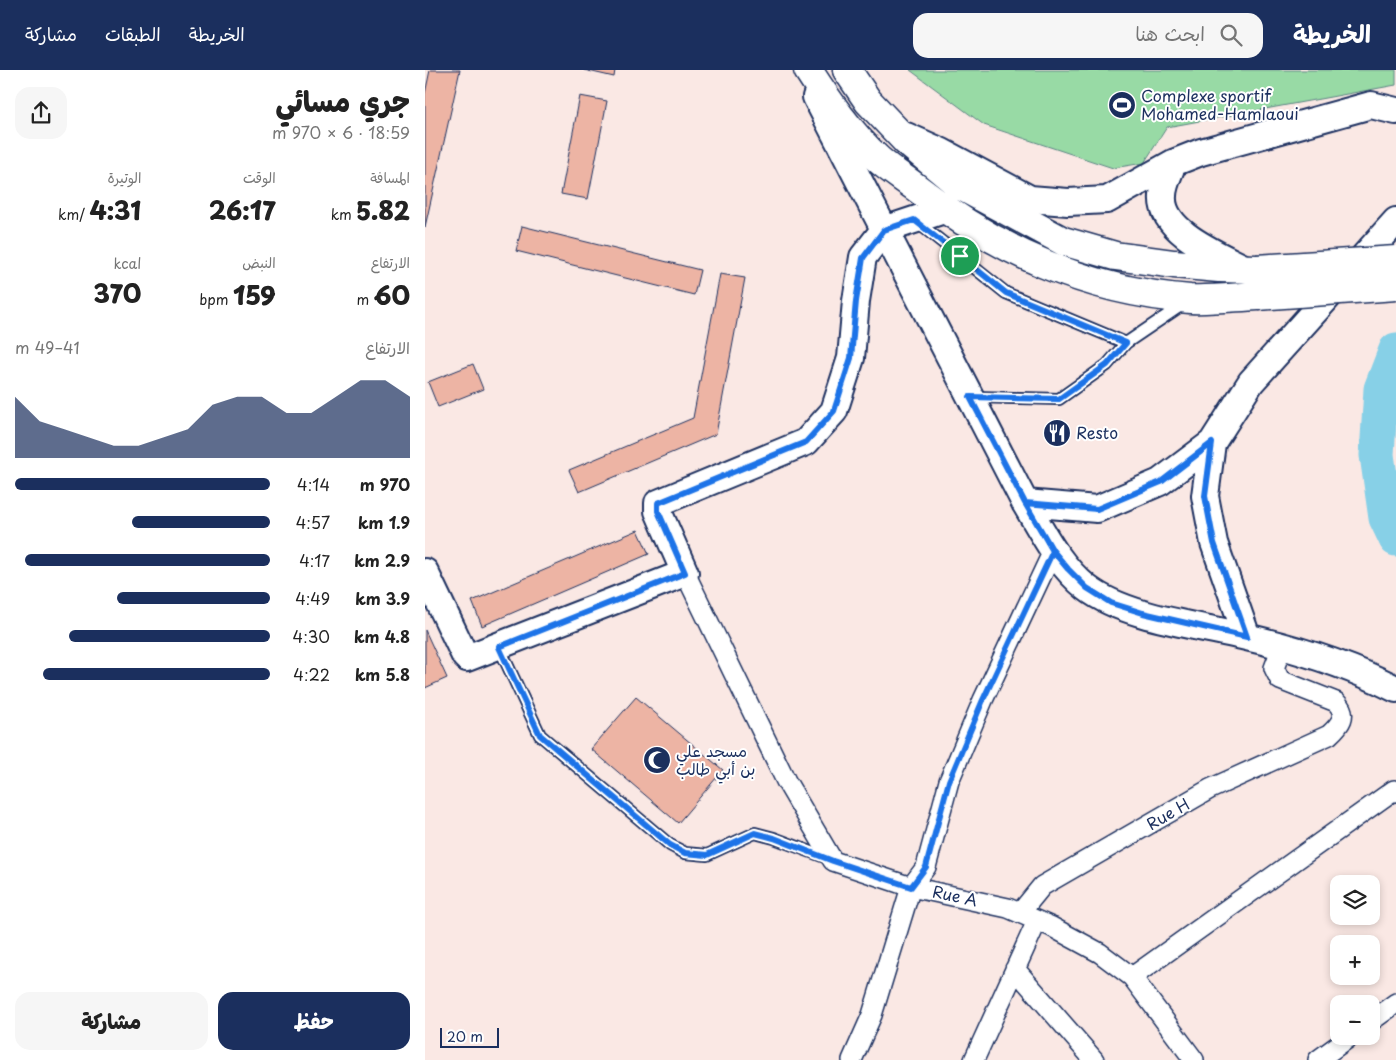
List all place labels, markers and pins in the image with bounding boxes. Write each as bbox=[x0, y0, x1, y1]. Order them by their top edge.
place label: Complexe sportif Mohamed-Hamlaoui bbox=[1141, 83, 1299, 125]
sports icon: Complexe sportif Mohamed-Hamlaoui bbox=[1107, 90, 1137, 120]
pin bbox=[939, 235, 981, 277]
restaurant icon: Resto bbox=[1042, 418, 1072, 448]
place label: Resto bbox=[1076, 420, 1118, 444]
place label: مسجد علي بن أبي طالب bbox=[676, 738, 756, 784]
mosque icon: مسجد علي بن أبي طالب bbox=[642, 745, 672, 775]

